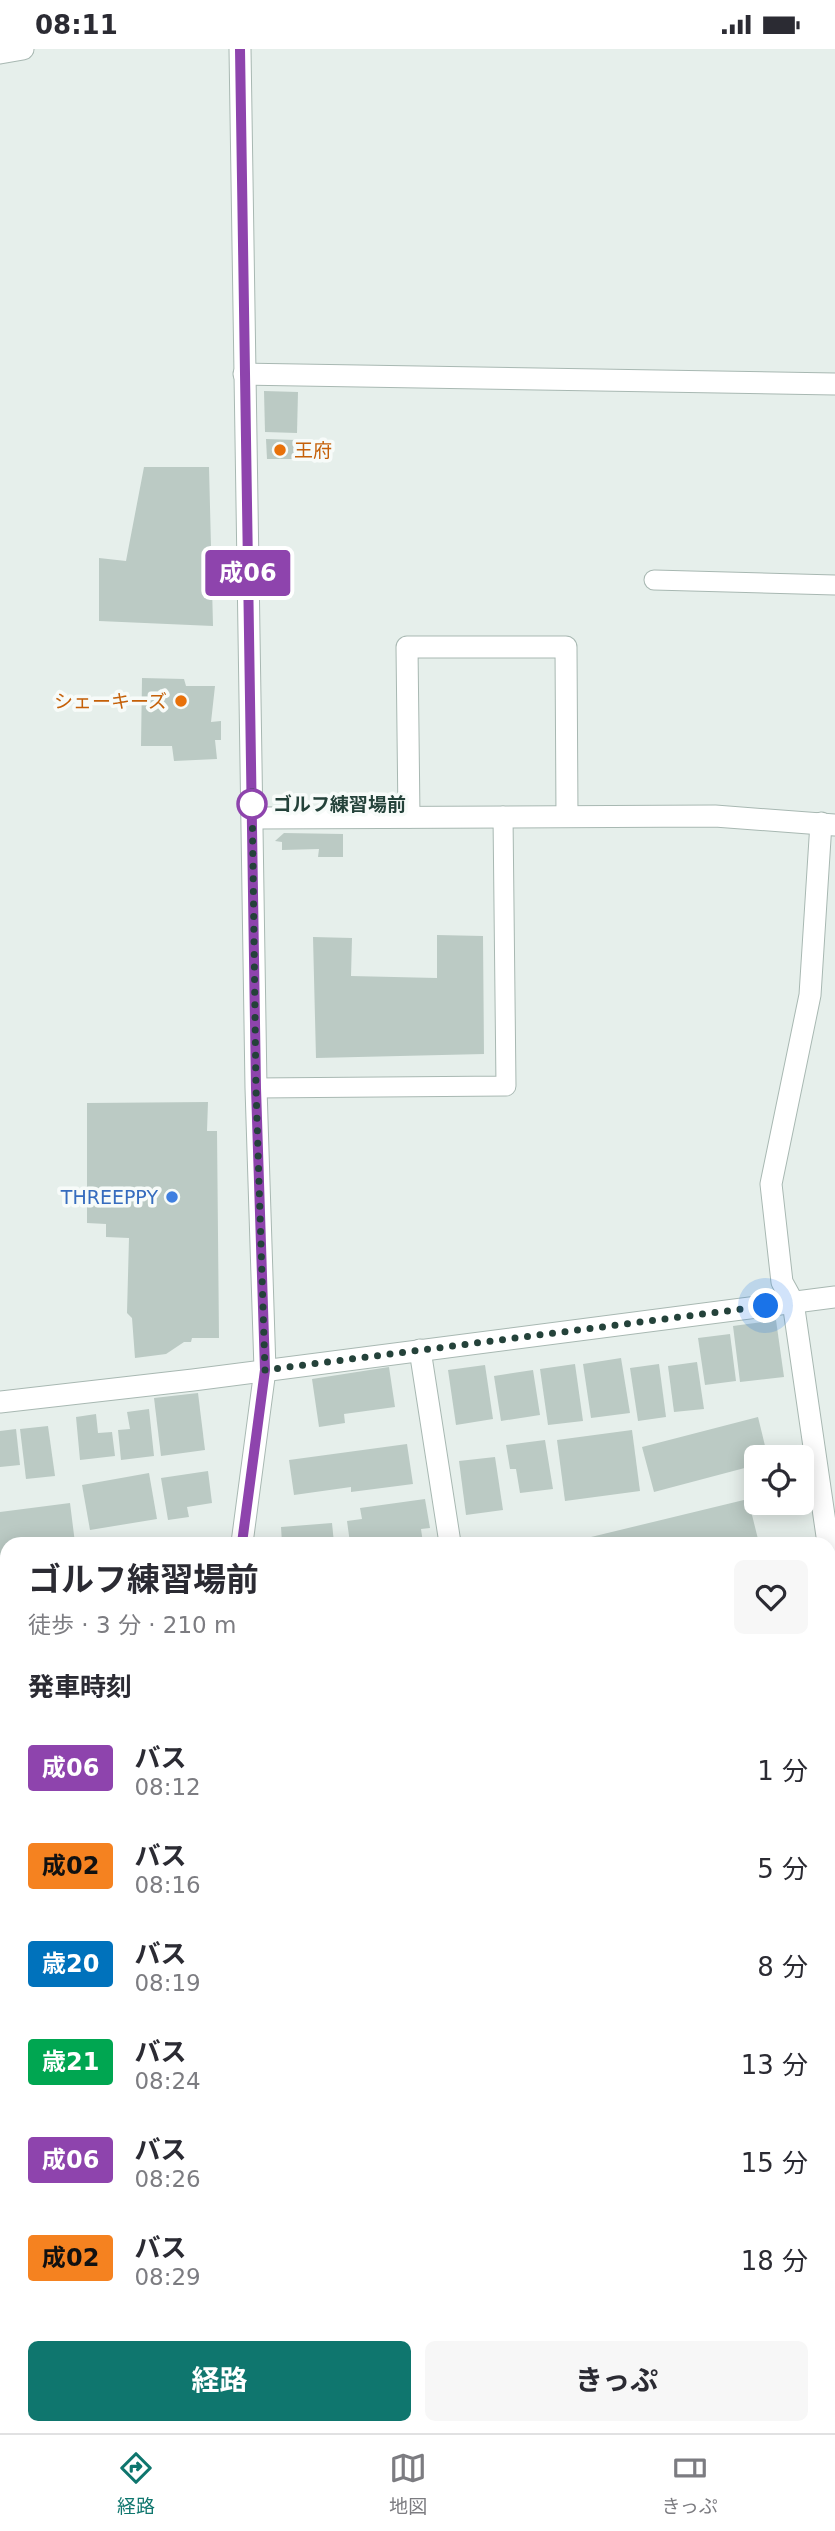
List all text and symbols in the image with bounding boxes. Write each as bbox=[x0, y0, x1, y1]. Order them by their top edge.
text: 08:11 bbox=[35, 10, 118, 40]
place label: 王府 bbox=[294, 439, 332, 461]
marker: 王府 bbox=[272, 442, 288, 458]
line badge: 成06 bbox=[208, 550, 288, 596]
text: 成06 bbox=[219, 559, 277, 587]
place label: シェーキーズ bbox=[54, 690, 167, 712]
marker: シェーキーズ bbox=[173, 693, 189, 709]
marker: ゴルフ練習場前 bbox=[237, 789, 267, 819]
place label: ゴルフ練習場前 bbox=[273, 793, 406, 815]
place label: THREEPPY bbox=[60, 1186, 158, 1208]
marker: THREEPPY bbox=[164, 1189, 180, 1205]
your location bbox=[748, 1288, 783, 1323]
map controls bbox=[744, 1445, 814, 1515]
button: locate bbox=[744, 1445, 814, 1515]
text: ゴルフ練習場前 bbox=[28, 1560, 259, 1599]
button: heart bbox=[734, 1560, 808, 1634]
text: 徒歩 · 3 分 · 210 m bbox=[28, 1612, 236, 1638]
text: 発車時刻 bbox=[28, 1672, 132, 1702]
text: バス bbox=[134, 1743, 186, 1773]
text: 成06 bbox=[42, 1754, 99, 1782]
text: 1 分 bbox=[757, 1756, 808, 1786]
text: 08:12 bbox=[134, 1774, 201, 1800]
text: バス bbox=[134, 1841, 186, 1871]
text: 成02 bbox=[42, 1852, 99, 1880]
text: 5 分 bbox=[757, 1854, 808, 1884]
text: 08:16 bbox=[134, 1872, 201, 1898]
text: バス bbox=[134, 1939, 186, 1969]
text: 歳20 bbox=[42, 1950, 99, 1978]
text: 8 分 bbox=[757, 1952, 808, 1982]
text: 08:19 bbox=[134, 1970, 201, 1996]
text: バス bbox=[134, 2037, 186, 2067]
text: 歳21 bbox=[42, 2048, 99, 2076]
text: 13 分 bbox=[741, 2050, 808, 2080]
text: 08:24 bbox=[134, 2068, 201, 2094]
text: バス bbox=[134, 2135, 186, 2165]
text: 成06 bbox=[42, 2146, 99, 2174]
text: 15 分 bbox=[741, 2148, 808, 2178]
text: 08:26 bbox=[134, 2166, 201, 2192]
text: バス bbox=[134, 2233, 186, 2263]
text: 成02 bbox=[42, 2244, 99, 2272]
text: 18 分 bbox=[741, 2246, 808, 2276]
text: 08:29 bbox=[134, 2264, 201, 2290]
button: 経路 bbox=[28, 2341, 411, 2421]
button: きっぷ bbox=[425, 2341, 808, 2421]
tab: 経路 bbox=[117, 2449, 155, 2518]
tab: 地図 bbox=[389, 2449, 427, 2518]
tab: きっぷ bbox=[662, 2449, 718, 2518]

